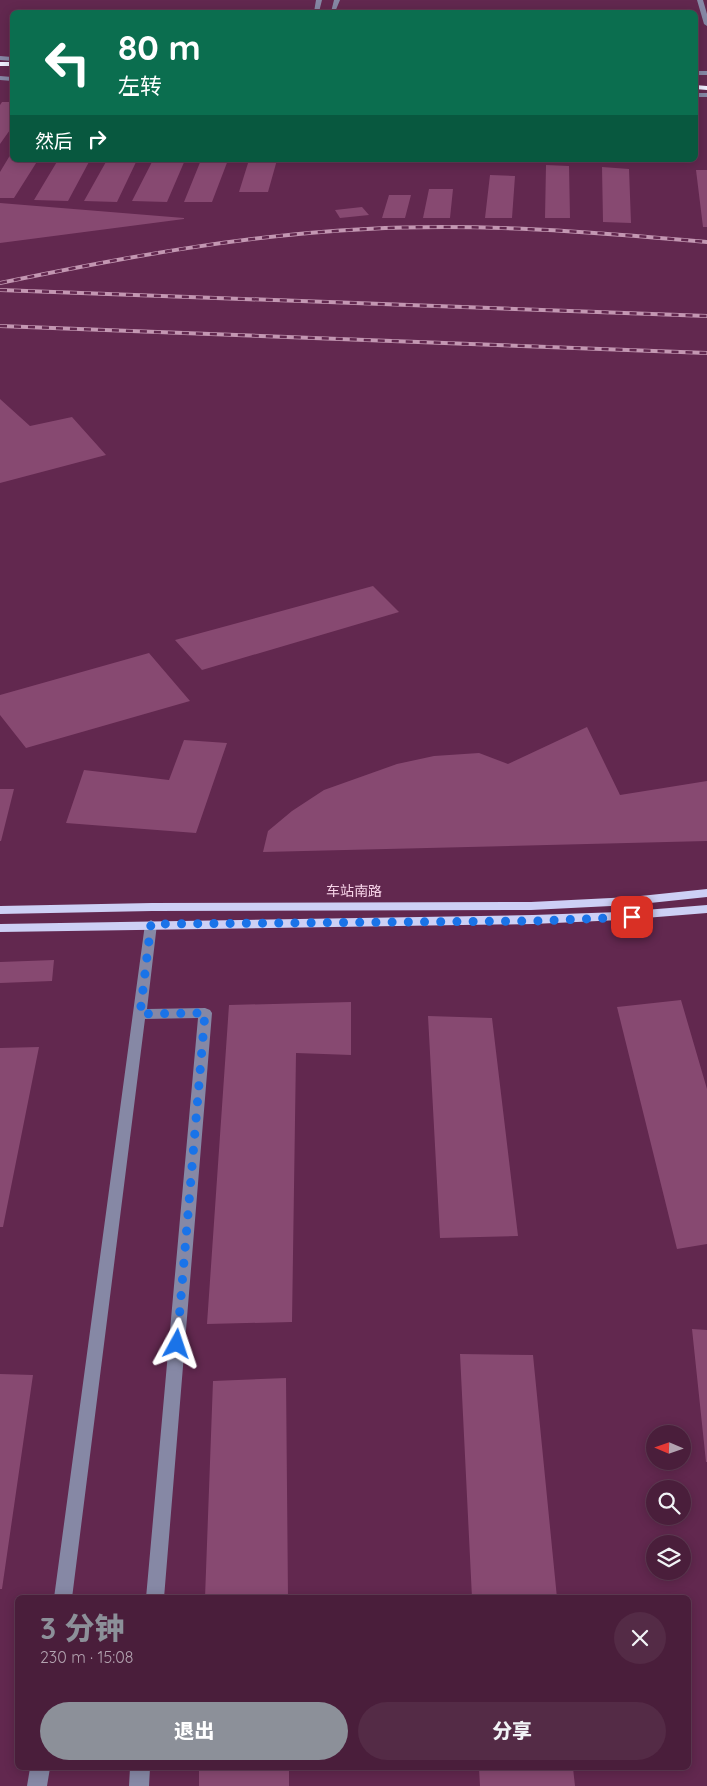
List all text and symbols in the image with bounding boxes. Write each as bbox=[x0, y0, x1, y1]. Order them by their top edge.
text: 80 m bbox=[118, 25, 201, 69]
icon: left bbox=[35, 30, 100, 95]
text: 左转 bbox=[118, 72, 162, 100]
icon: right bbox=[83, 125, 111, 153]
text: 然后 bbox=[35, 129, 73, 153]
street label: 车站南路 bbox=[326, 882, 382, 900]
pin bbox=[611, 896, 653, 938]
icon: arrive bbox=[618, 903, 646, 931]
position arrow bbox=[150, 1317, 202, 1369]
north arrow bbox=[646, 1425, 691, 1470]
map controls bbox=[646, 1425, 691, 1580]
button: search bbox=[646, 1480, 691, 1525]
button: layers bbox=[646, 1535, 691, 1580]
text: 3 分钟 bbox=[40, 1609, 125, 1647]
button: close bbox=[614, 1612, 666, 1664]
text: 230 m · 15:08 bbox=[40, 1647, 133, 1667]
button: 退出 bbox=[40, 1702, 348, 1760]
button: 分享 bbox=[358, 1702, 666, 1760]

